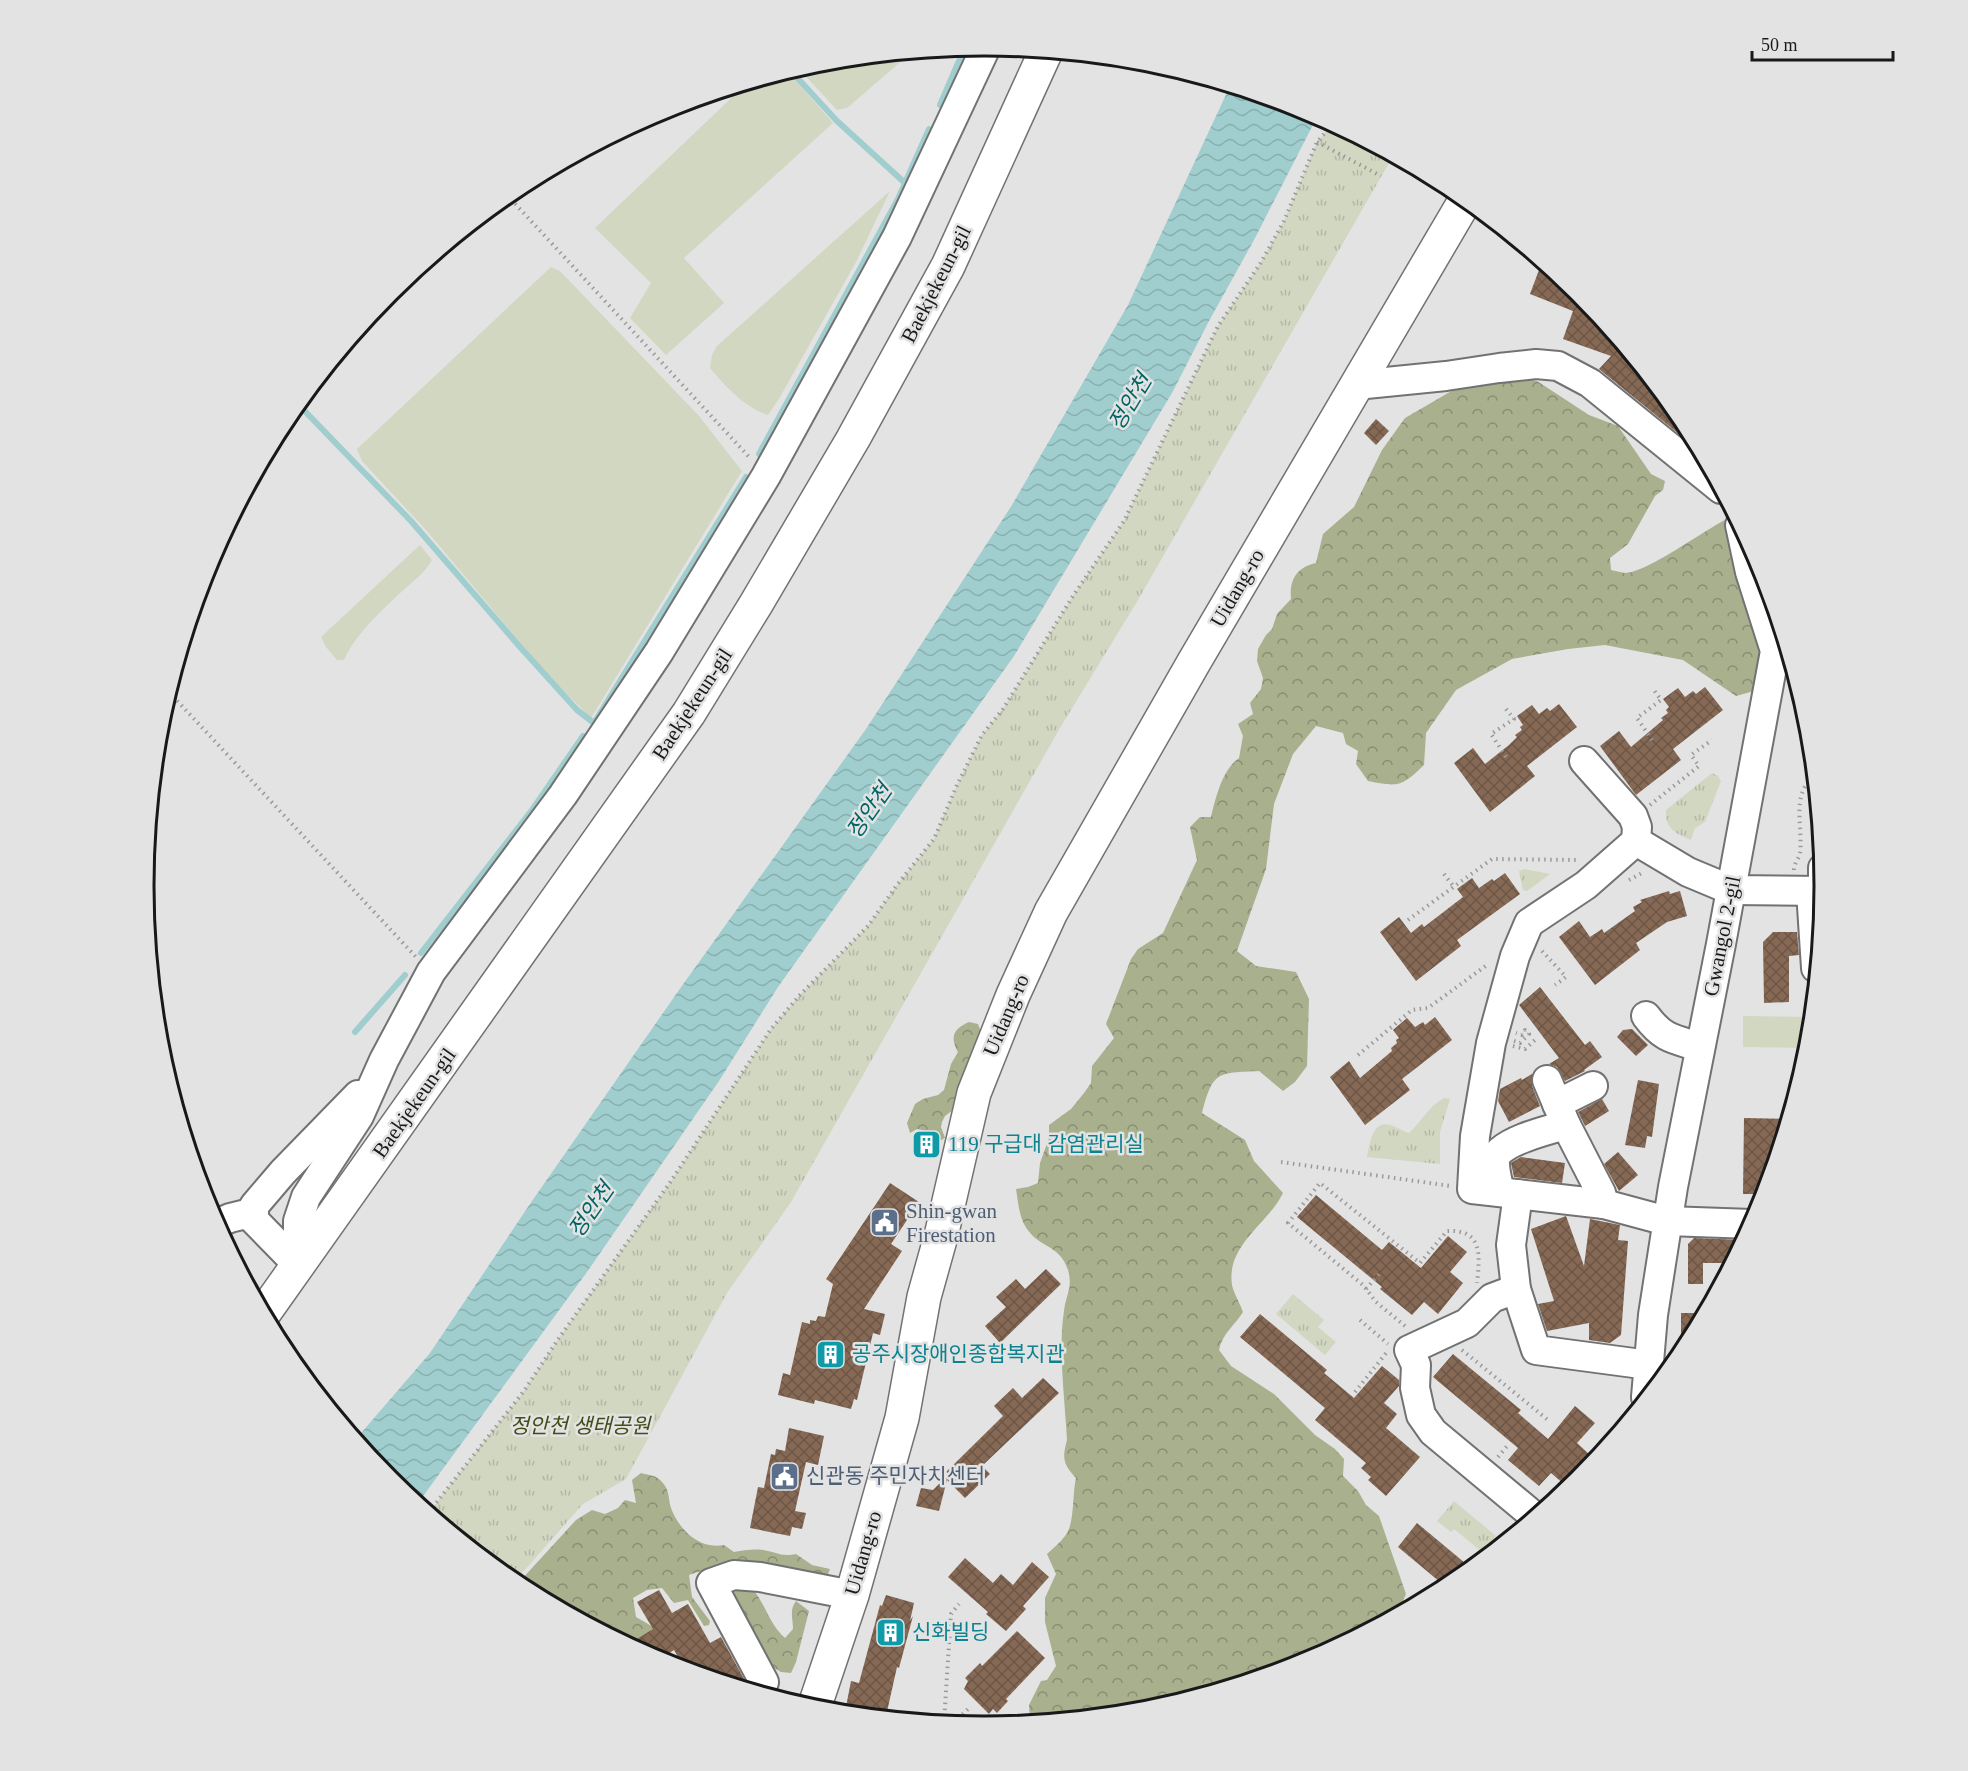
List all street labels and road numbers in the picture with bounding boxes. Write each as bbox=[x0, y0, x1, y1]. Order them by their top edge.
street label: Baekjekeun-gil bbox=[896, 221, 976, 347]
street label: Uidang-ro bbox=[1205, 545, 1269, 631]
street label: Baekjekeun-gil bbox=[647, 644, 737, 764]
street label: Gwangol 2-gil bbox=[1699, 874, 1745, 998]
street label: Uidang-ro bbox=[978, 971, 1034, 1059]
street label: Baekjekeun-gil bbox=[367, 1043, 461, 1162]
street label: Uidang-ro bbox=[840, 1508, 886, 1598]

